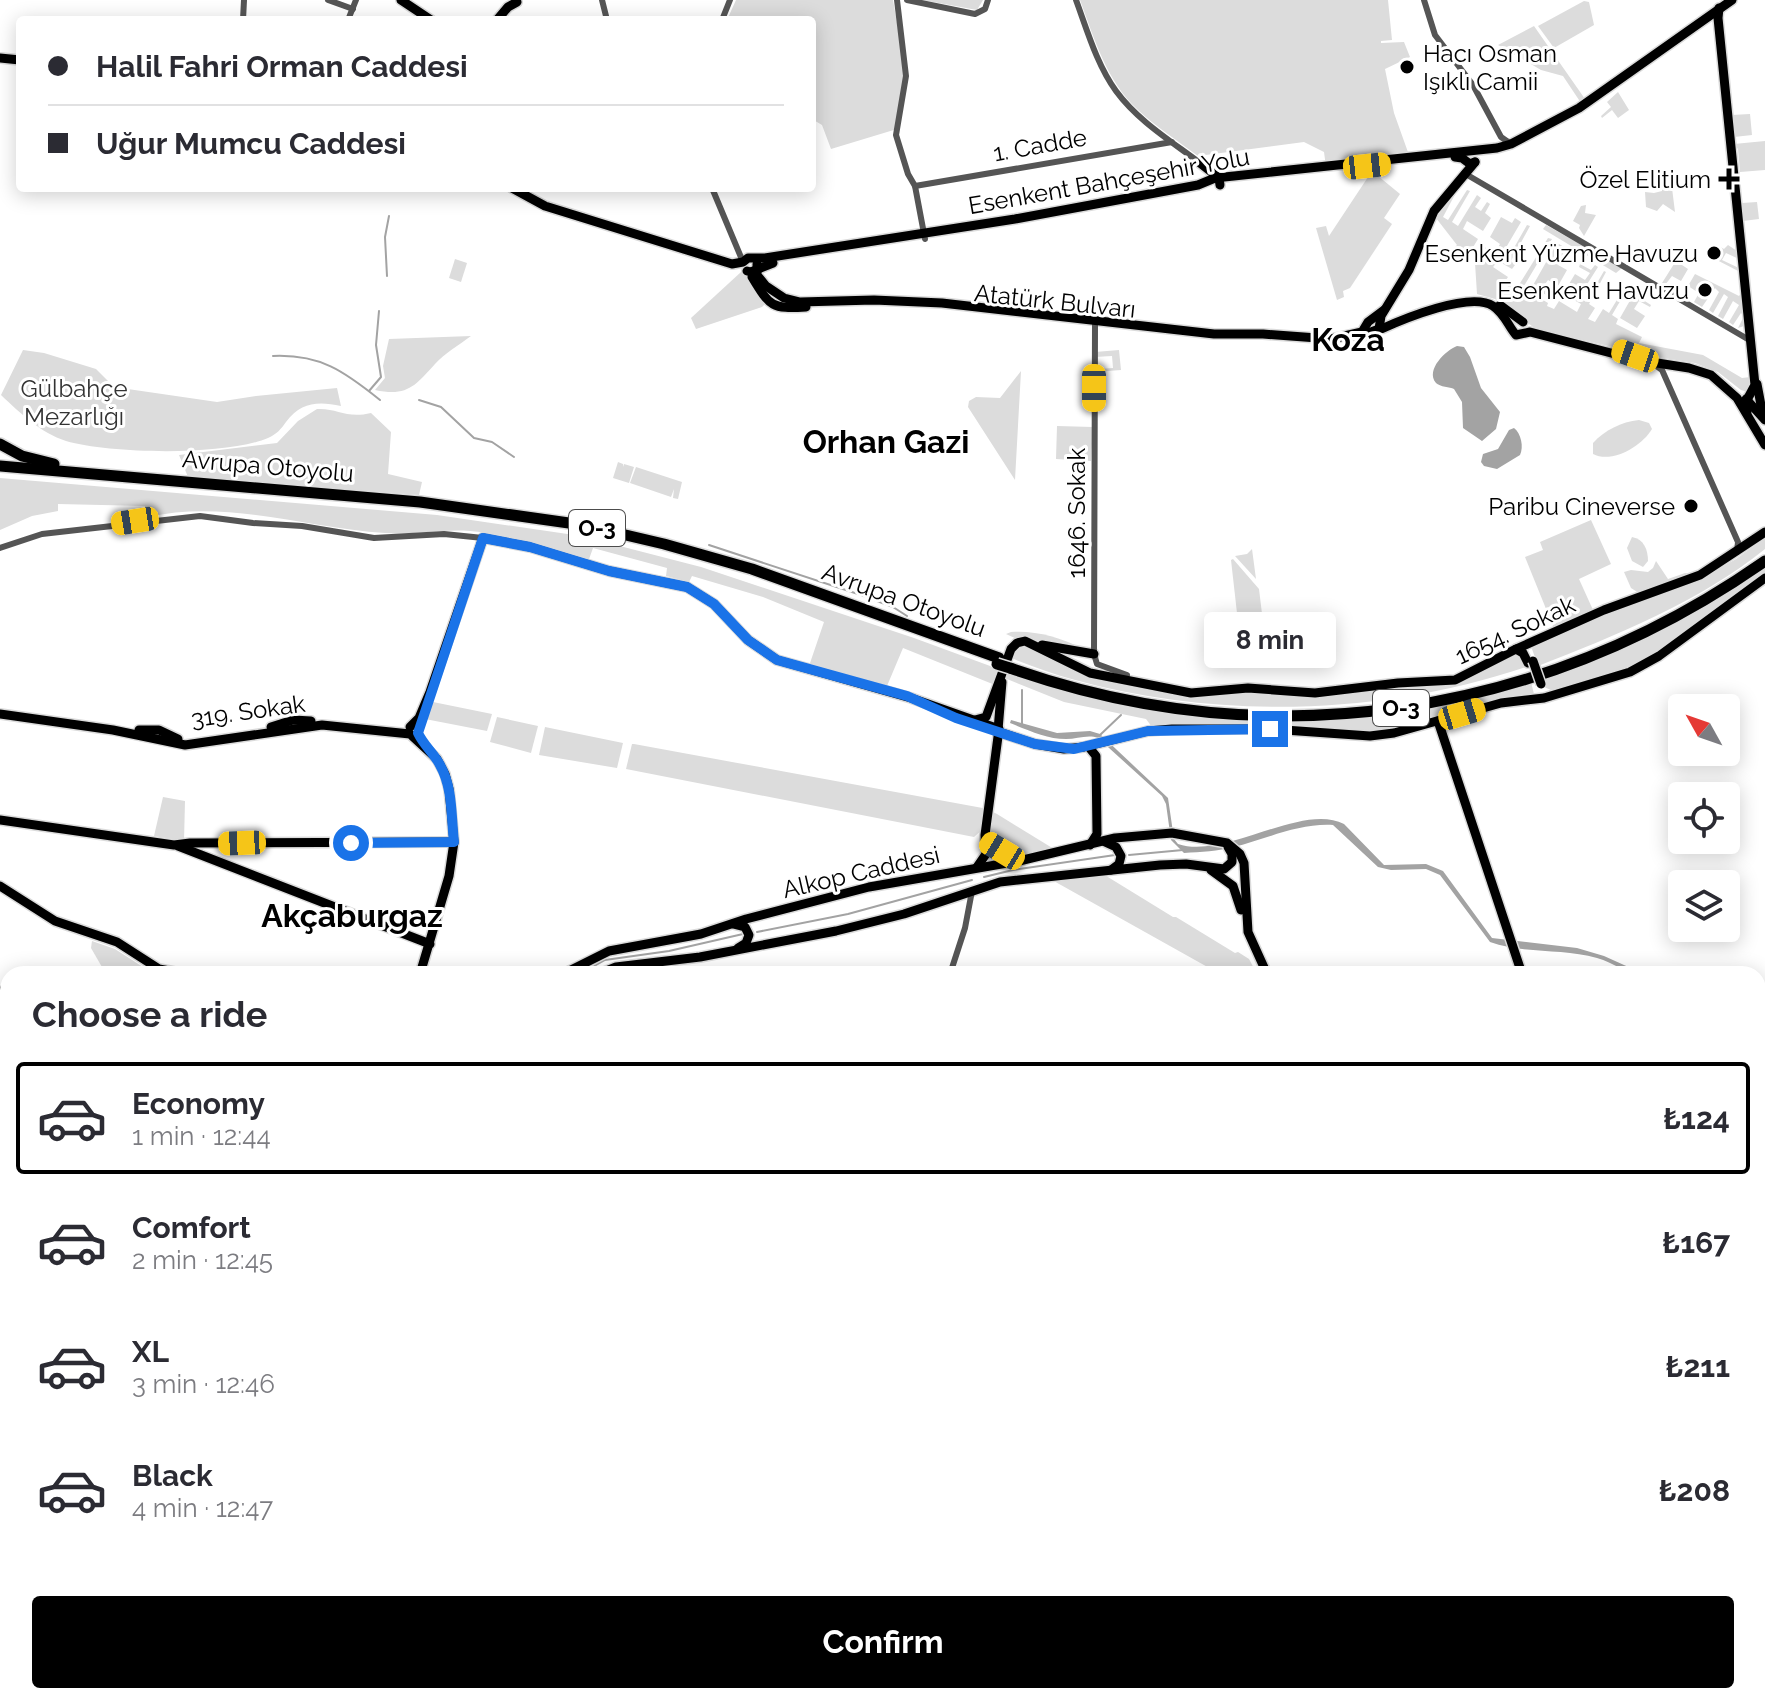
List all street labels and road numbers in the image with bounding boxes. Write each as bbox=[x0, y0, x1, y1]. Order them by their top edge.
street label: 1. Cadde bbox=[991, 123, 1089, 167]
street label: Esenkent Bahçeşehir Yolu bbox=[966, 142, 1252, 220]
street label: Atatürk Bulvarı bbox=[973, 278, 1137, 324]
street label: Avrupa Otoyolu bbox=[181, 444, 355, 488]
street label: 1646. Sokak bbox=[1062, 448, 1091, 578]
road number: O-3 bbox=[569, 510, 625, 546]
street label: Avrupa Otoyolu bbox=[818, 557, 990, 643]
street label: 1654. Sokak bbox=[1450, 590, 1580, 670]
street label: 319. Sokak bbox=[189, 689, 307, 733]
road number: O-3 bbox=[1373, 690, 1429, 726]
street label: Alkop Caddesi bbox=[780, 840, 942, 904]

